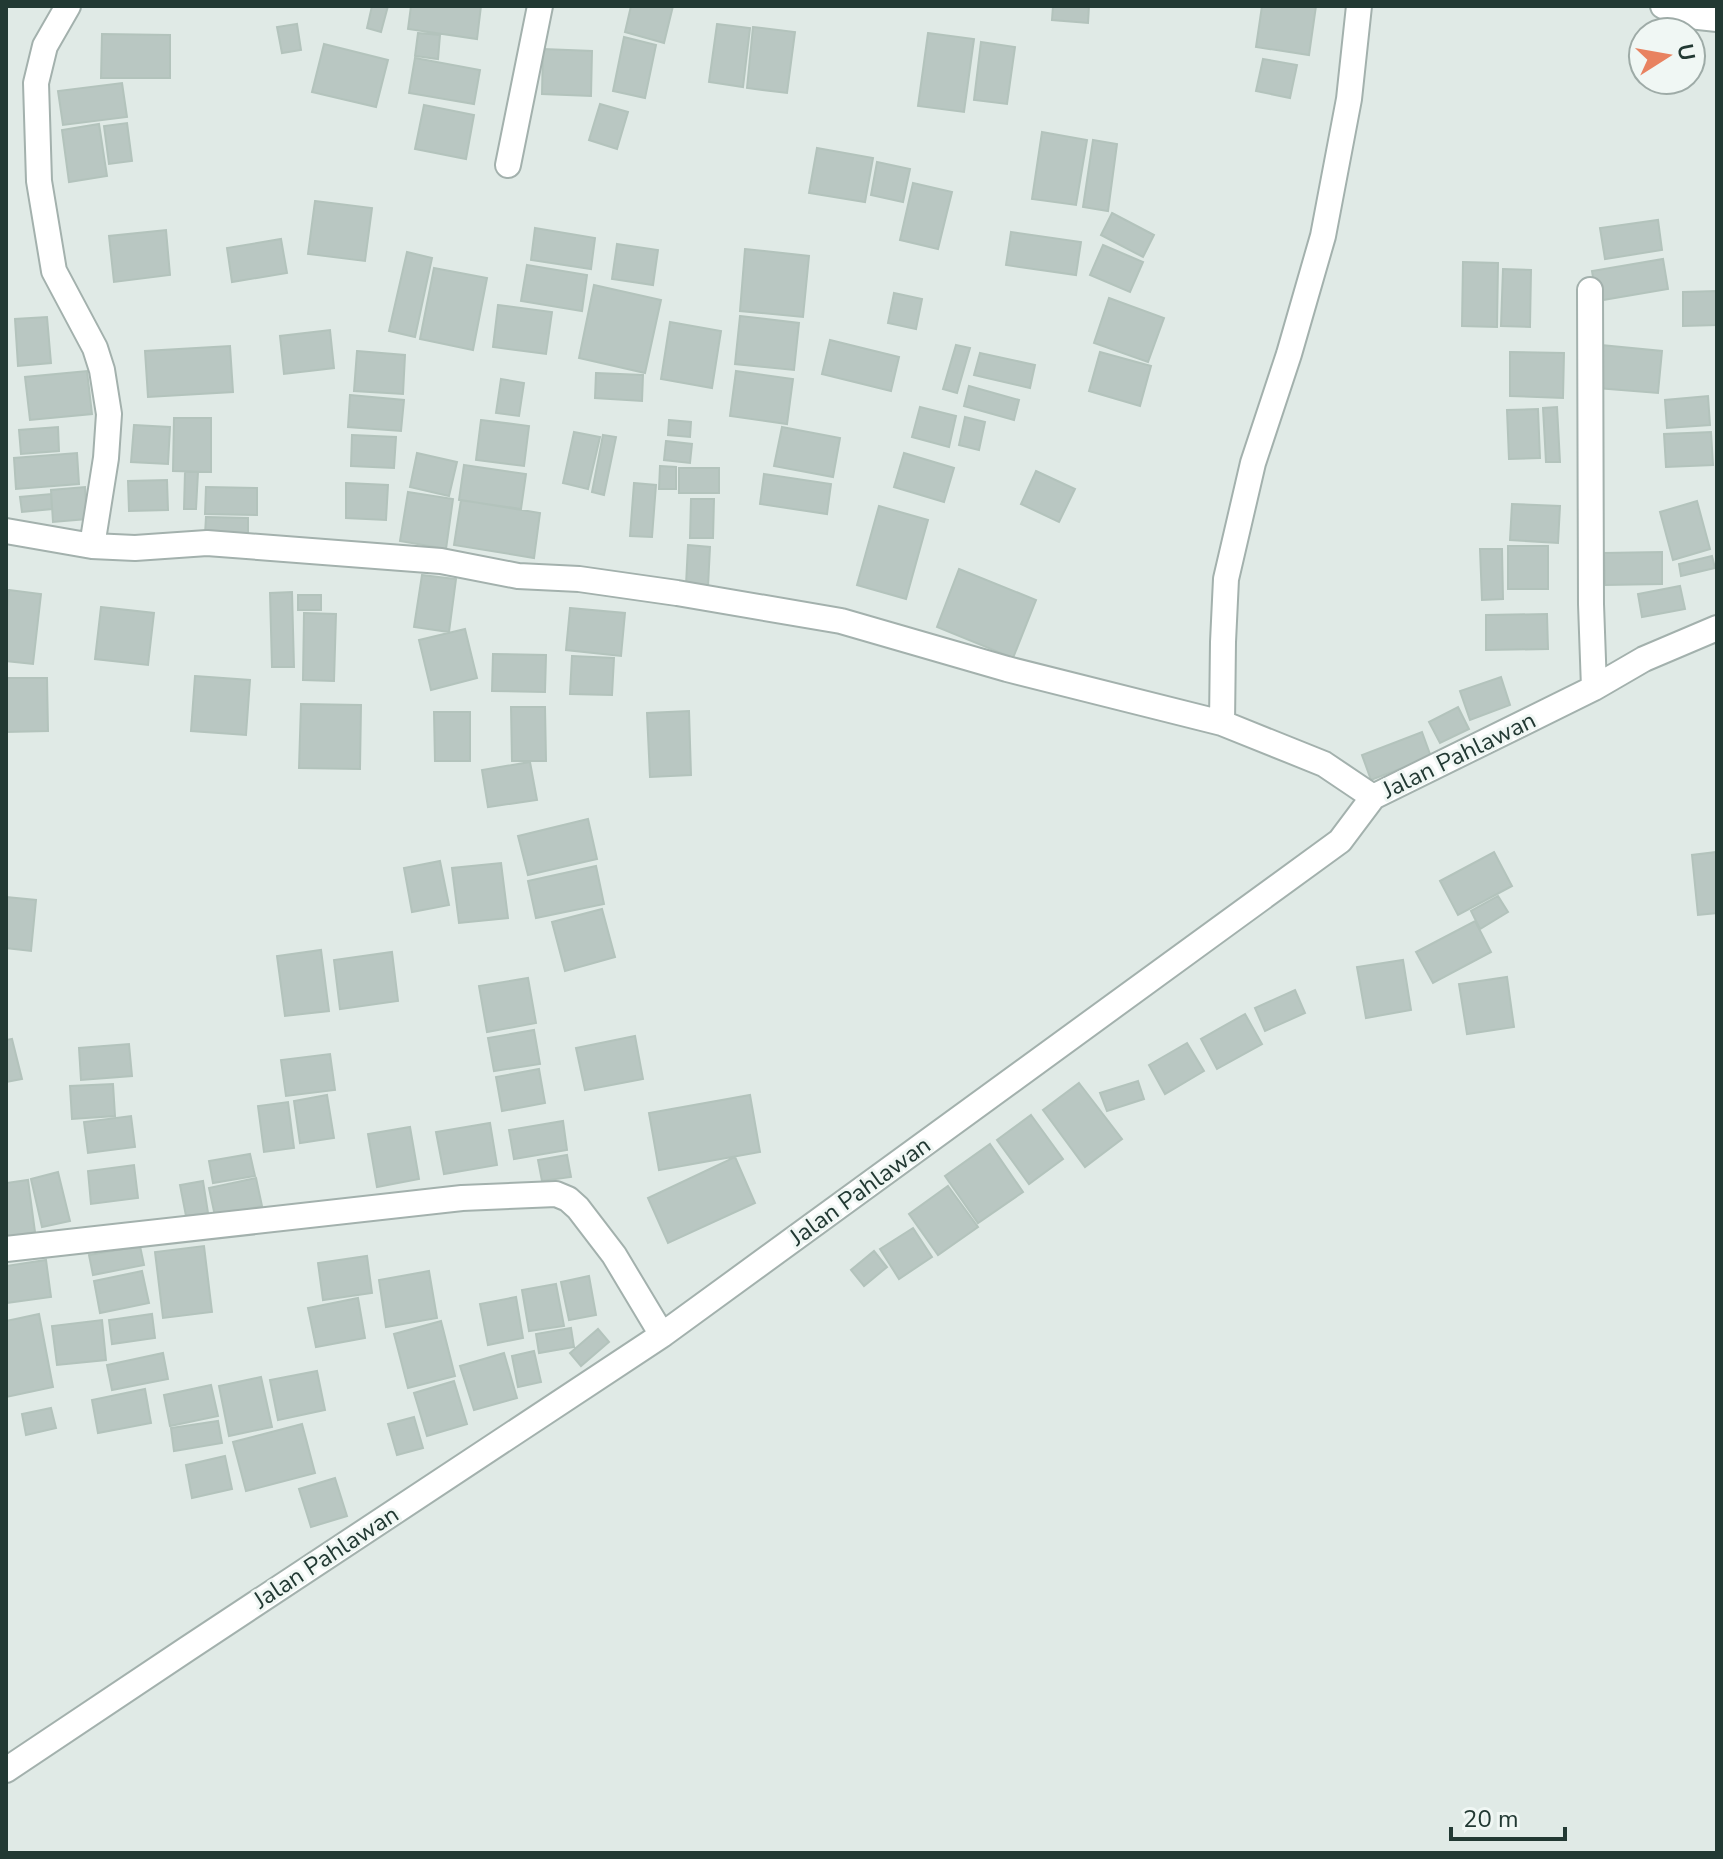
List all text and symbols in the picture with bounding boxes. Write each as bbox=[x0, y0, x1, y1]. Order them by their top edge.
north arrow bbox=[1627, 16, 1707, 96]
text: U bbox=[1669, 42, 1702, 63]
street label: Jalan Pahlawan bbox=[1376, 704, 1541, 806]
street label: Jalan Pahlawan bbox=[782, 1129, 937, 1254]
street label: Jalan Pahlawan bbox=[246, 1498, 405, 1616]
scale bar bbox=[1451, 1791, 1565, 1841]
text: 20 m bbox=[1463, 1803, 1519, 1835]

